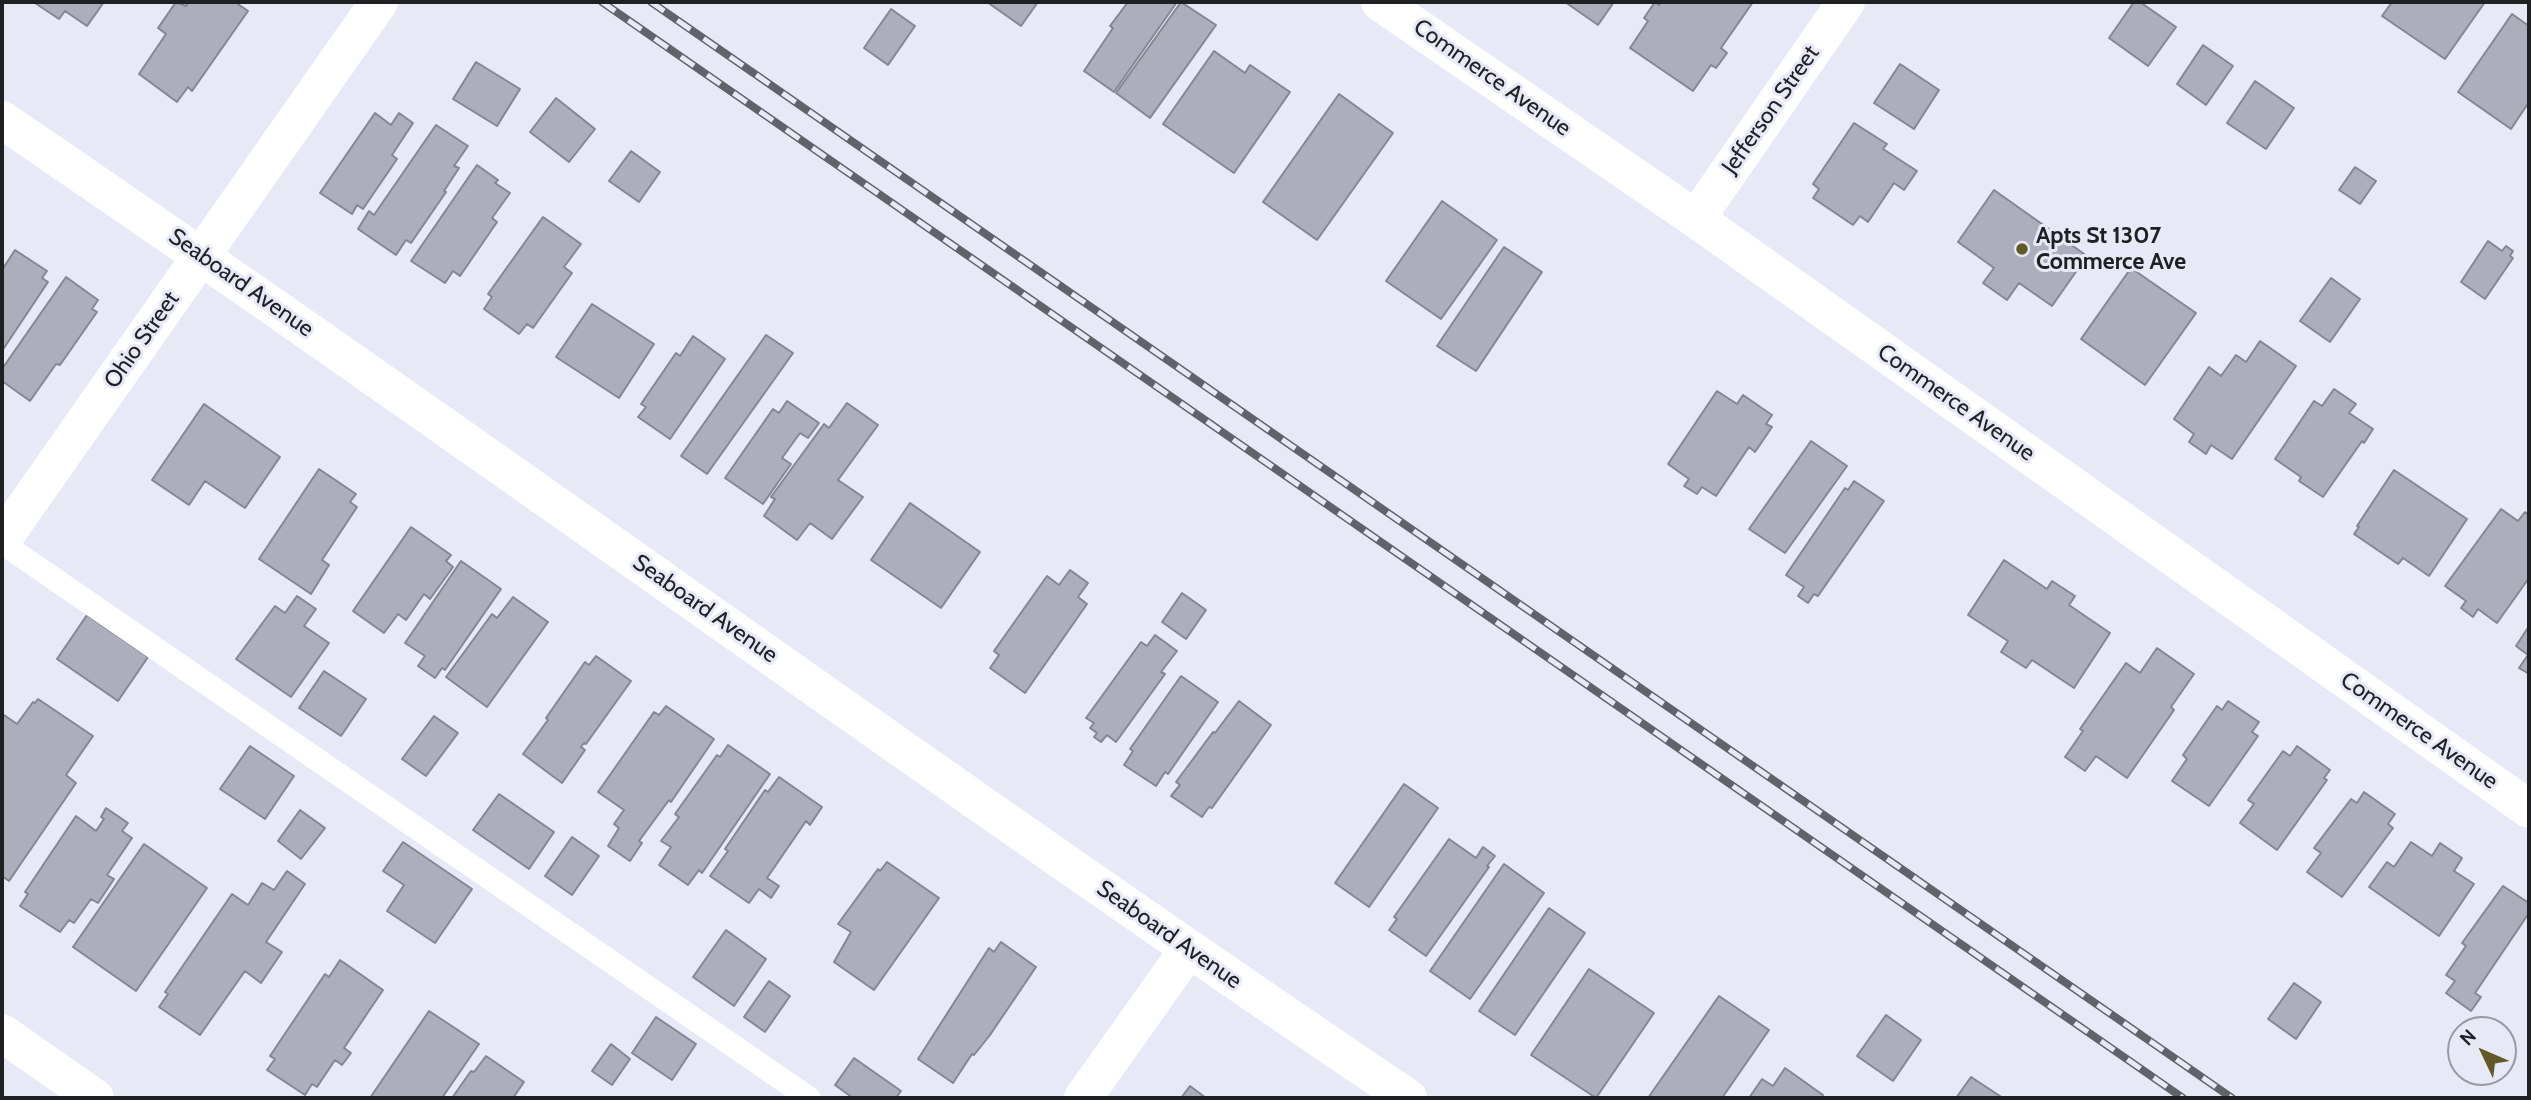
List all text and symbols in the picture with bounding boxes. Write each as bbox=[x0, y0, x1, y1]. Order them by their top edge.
street label: Commerce Avenue bbox=[1408, 13, 1576, 143]
street label: Jefferson Street bbox=[1716, 40, 1826, 180]
place label: Apts St 1307 Commerce Ave bbox=[2036, 222, 2186, 276]
street label: Seaboard Avenue bbox=[163, 223, 319, 343]
marker: Apts St 1307 Commerce Ave bbox=[2014, 241, 2030, 257]
street label: Ohio Street bbox=[99, 286, 185, 394]
street label: Commerce Avenue bbox=[1872, 338, 2040, 468]
street label: Seaboard Avenue bbox=[627, 549, 783, 669]
street label: Commerce Avenue bbox=[2335, 666, 2503, 796]
street label: Seaboard Avenue bbox=[1091, 875, 1247, 995]
north arrow bbox=[2447, 1016, 2517, 1086]
text: N bbox=[2455, 1025, 2481, 1050]

